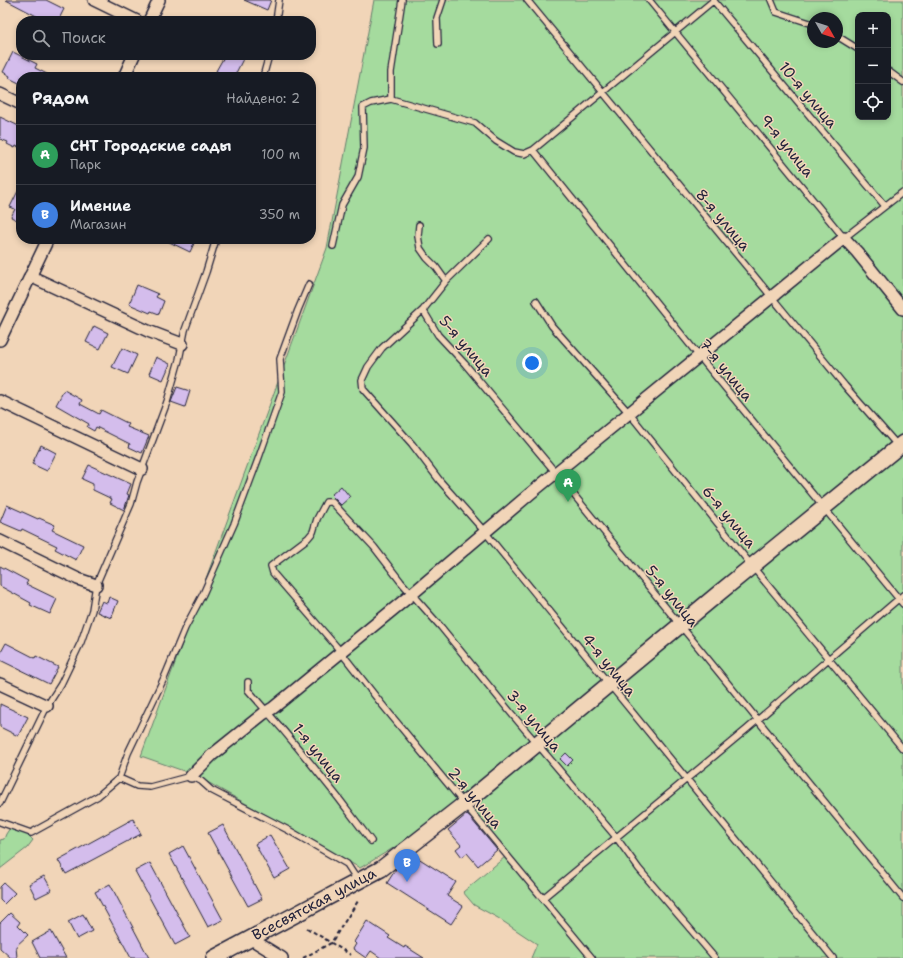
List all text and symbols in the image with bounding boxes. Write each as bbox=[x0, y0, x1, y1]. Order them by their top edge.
north arrow bbox=[807, 12, 843, 48]
map controls bbox=[855, 12, 891, 120]
button: + bbox=[855, 12, 891, 48]
search box bbox=[16, 16, 316, 60]
icon: search bbox=[30, 27, 52, 49]
text: Поиск bbox=[62, 28, 106, 48]
button: − bbox=[855, 48, 891, 84]
street label: 10-я улица bbox=[774, 58, 842, 133]
button: locate bbox=[855, 84, 891, 120]
text: Рядом bbox=[32, 87, 89, 109]
text: Найдено: 2 bbox=[226, 90, 300, 107]
street label: 9-я улица bbox=[756, 111, 819, 182]
text: СНТ Городские сады bbox=[70, 136, 231, 156]
text: A bbox=[40, 146, 50, 163]
text: 100 m bbox=[261, 146, 300, 163]
text: Парк bbox=[70, 156, 101, 173]
street label: 8-я улица bbox=[691, 185, 755, 256]
text: Имение bbox=[70, 196, 131, 216]
text: B bbox=[41, 206, 49, 223]
text: 350 m bbox=[259, 206, 300, 223]
text: Магазин bbox=[70, 216, 126, 233]
street label: 5-я улица bbox=[435, 311, 498, 381]
street label: 7-я улица bbox=[695, 335, 758, 406]
your location bbox=[522, 353, 542, 373]
pin: A bbox=[555, 469, 581, 502]
street label: 6-я улица bbox=[698, 482, 761, 553]
street label: 5-я улица bbox=[641, 561, 703, 632]
street label: 4-я улица bbox=[578, 629, 641, 701]
street label: 3-я улица bbox=[502, 686, 566, 757]
street label: 1-я улица bbox=[288, 719, 348, 787]
street label: 2-я улица bbox=[443, 763, 507, 833]
pin: B bbox=[394, 849, 420, 882]
street label: Всесвятская улица bbox=[249, 863, 380, 945]

